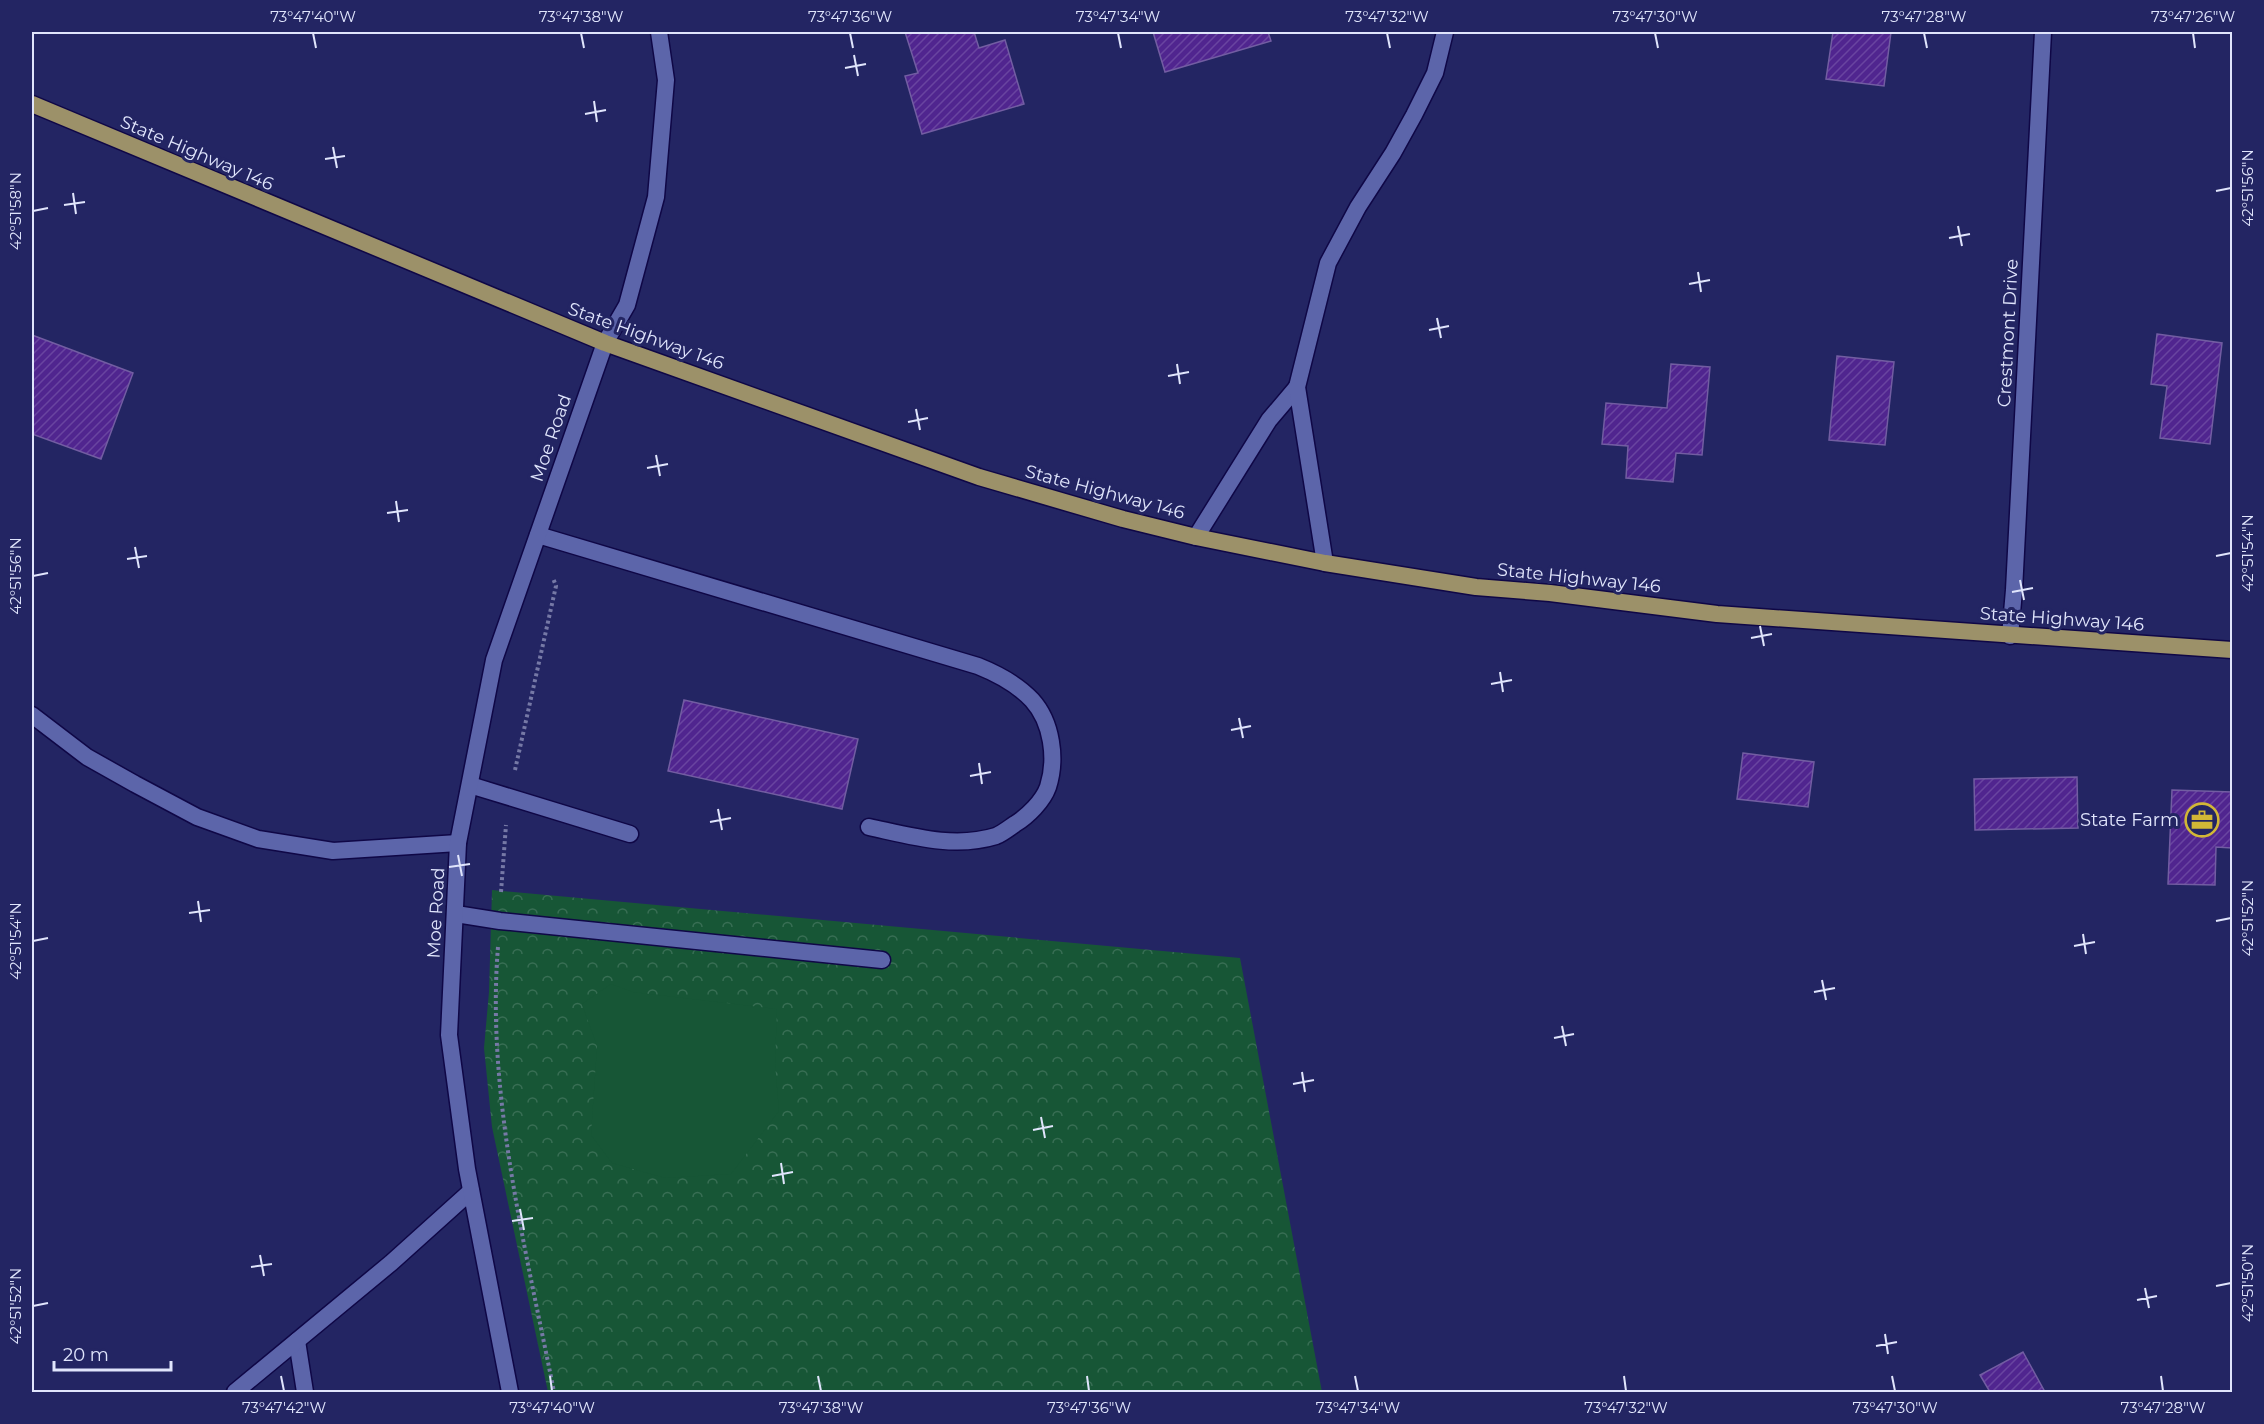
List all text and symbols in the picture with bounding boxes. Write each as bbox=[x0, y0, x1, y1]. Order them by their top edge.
text: 73°47'40"W bbox=[270, 7, 356, 26]
text: 73°47'38"W bbox=[539, 7, 624, 26]
text: 73°47'36"W bbox=[808, 7, 892, 26]
text: 73°47'34"W bbox=[1076, 7, 1161, 26]
text: 73°47'32"W bbox=[1345, 7, 1429, 26]
text: 73°47'30"W bbox=[1612, 7, 1698, 26]
text: 73°47'28"W bbox=[1882, 7, 1967, 26]
text: 73°47'26"W bbox=[2151, 7, 2235, 26]
street label: State Highway 146 bbox=[117, 111, 277, 195]
text: 42°51'56"N bbox=[2238, 149, 2257, 227]
text: 42°51'58"N bbox=[6, 172, 25, 250]
street label: Crestmont Drive bbox=[1993, 258, 2023, 408]
street label: State Highway 146 bbox=[565, 298, 727, 374]
street label: Moe Road bbox=[526, 391, 576, 485]
street label: State Highway 146 bbox=[1023, 460, 1187, 524]
text: 42°51'54"N bbox=[2238, 514, 2257, 592]
text: 42°51'56"N bbox=[6, 537, 25, 615]
street label: State Highway 146 bbox=[1496, 558, 1662, 598]
street label: State Highway 146 bbox=[1979, 602, 2145, 636]
office icon: State Farm bbox=[2184, 802, 2220, 838]
place label: State Farm bbox=[2080, 809, 2179, 831]
street label: Moe Road bbox=[423, 867, 449, 959]
text: 42°51'52"N bbox=[2238, 880, 2257, 956]
text: 42°51'54"N bbox=[6, 902, 25, 980]
text: 42°51'50"N bbox=[2238, 1244, 2257, 1322]
text: 42°51'52"N bbox=[6, 1268, 25, 1344]
scale bar bbox=[54, 1334, 171, 1372]
text: 20 m bbox=[63, 1344, 109, 1366]
text: 73°47'42"W bbox=[242, 1398, 326, 1417]
text: 73°47'40"W bbox=[509, 1398, 595, 1417]
text: 73°47'38"W bbox=[779, 1398, 864, 1417]
text: 73°47'36"W bbox=[1047, 1398, 1131, 1417]
text: 73°47'34"W bbox=[1316, 1398, 1401, 1417]
text: 73°47'32"W bbox=[1584, 1398, 1668, 1417]
text: 73°47'30"W bbox=[1852, 1398, 1938, 1417]
text: 73°47'28"W bbox=[2121, 1398, 2206, 1417]

